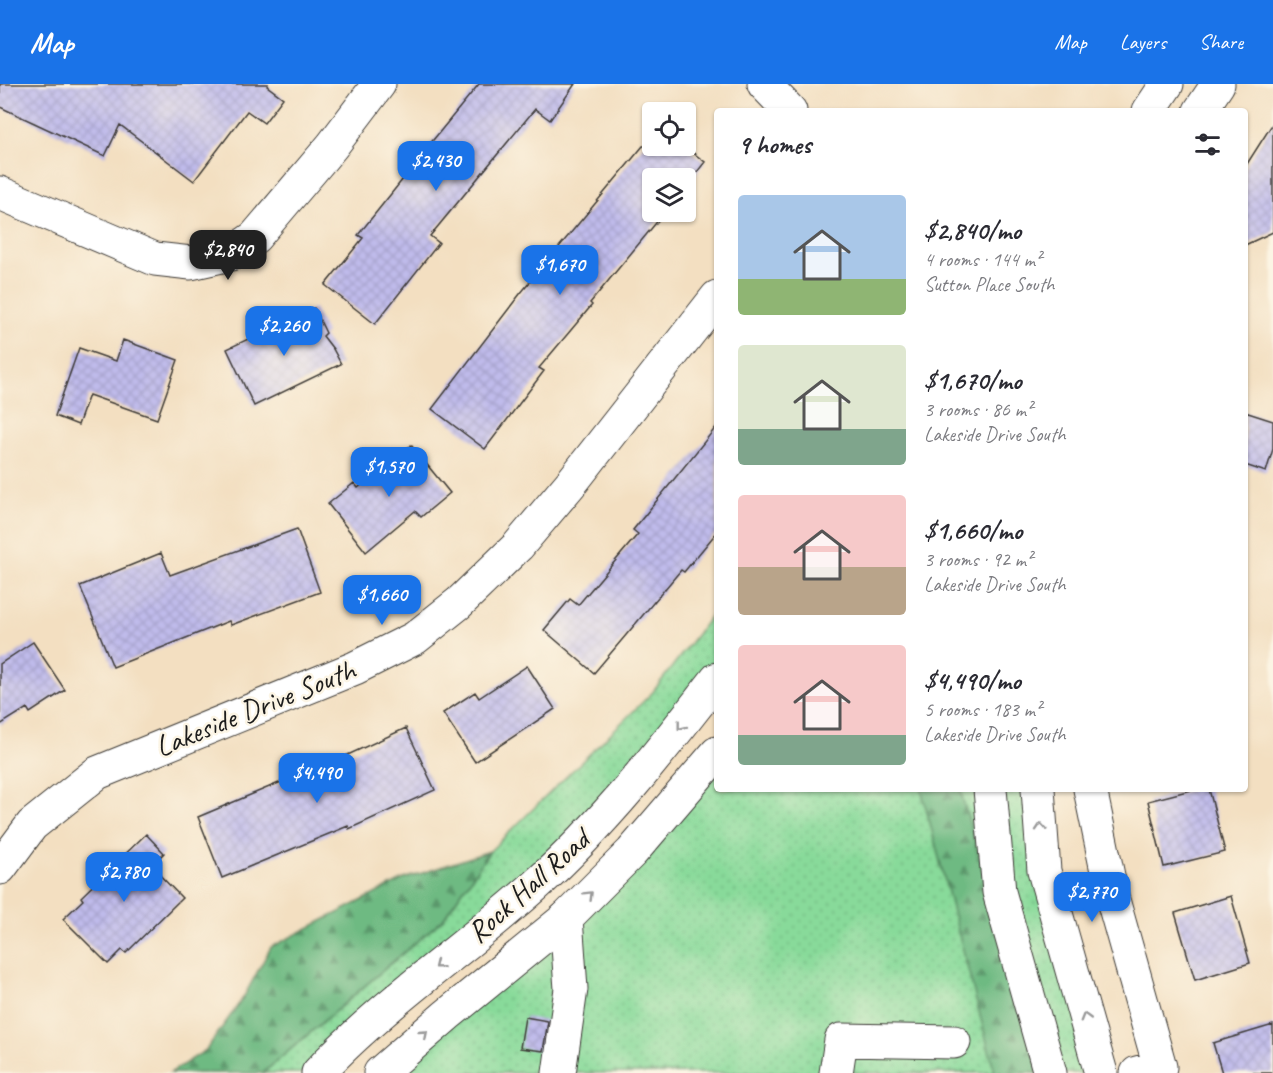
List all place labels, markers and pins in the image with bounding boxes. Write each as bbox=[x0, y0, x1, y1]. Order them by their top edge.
pin: $2,430 bbox=[387, 141, 485, 192]
pin: $2,840 bbox=[179, 230, 277, 281]
pin: $1,670 bbox=[511, 245, 609, 296]
pin: $2,260 bbox=[235, 306, 333, 357]
pin: $1,570 bbox=[340, 447, 438, 498]
pin: $1,660 bbox=[333, 575, 431, 626]
pin: $4,490 bbox=[268, 753, 366, 804]
pin: $2,780 bbox=[75, 852, 173, 903]
pin: $2,770 bbox=[1043, 872, 1141, 923]

